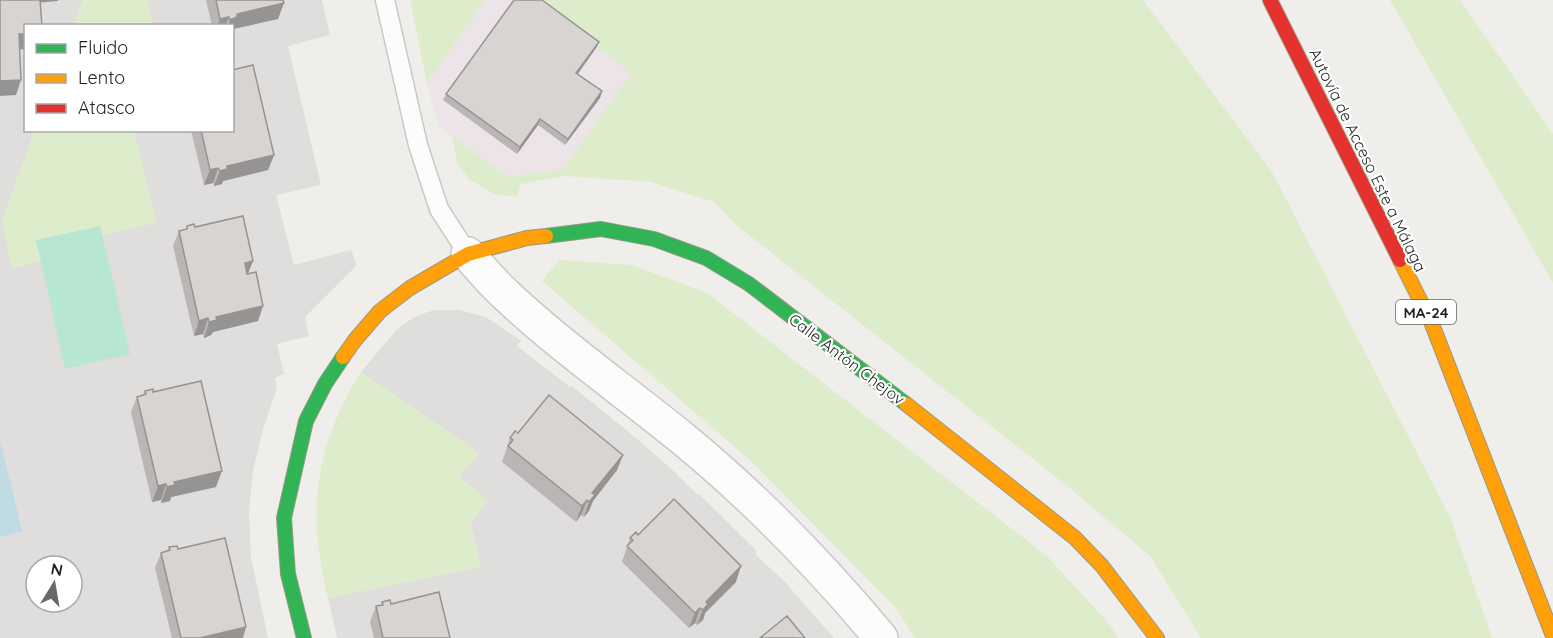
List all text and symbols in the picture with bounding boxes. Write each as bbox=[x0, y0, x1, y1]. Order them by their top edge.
legend bbox=[24, 24, 234, 132]
text: Fluido bbox=[78, 36, 128, 59]
street label: Autovía de Acceso Este a Málaga bbox=[1305, 45, 1431, 275]
text: Lento bbox=[78, 66, 125, 89]
text: Atasco bbox=[78, 96, 135, 119]
road number: MA-24 bbox=[1396, 300, 1456, 324]
street label: Calle Antón Chejov bbox=[785, 309, 909, 409]
north arrow bbox=[24, 554, 84, 614]
text: N bbox=[49, 558, 65, 580]

